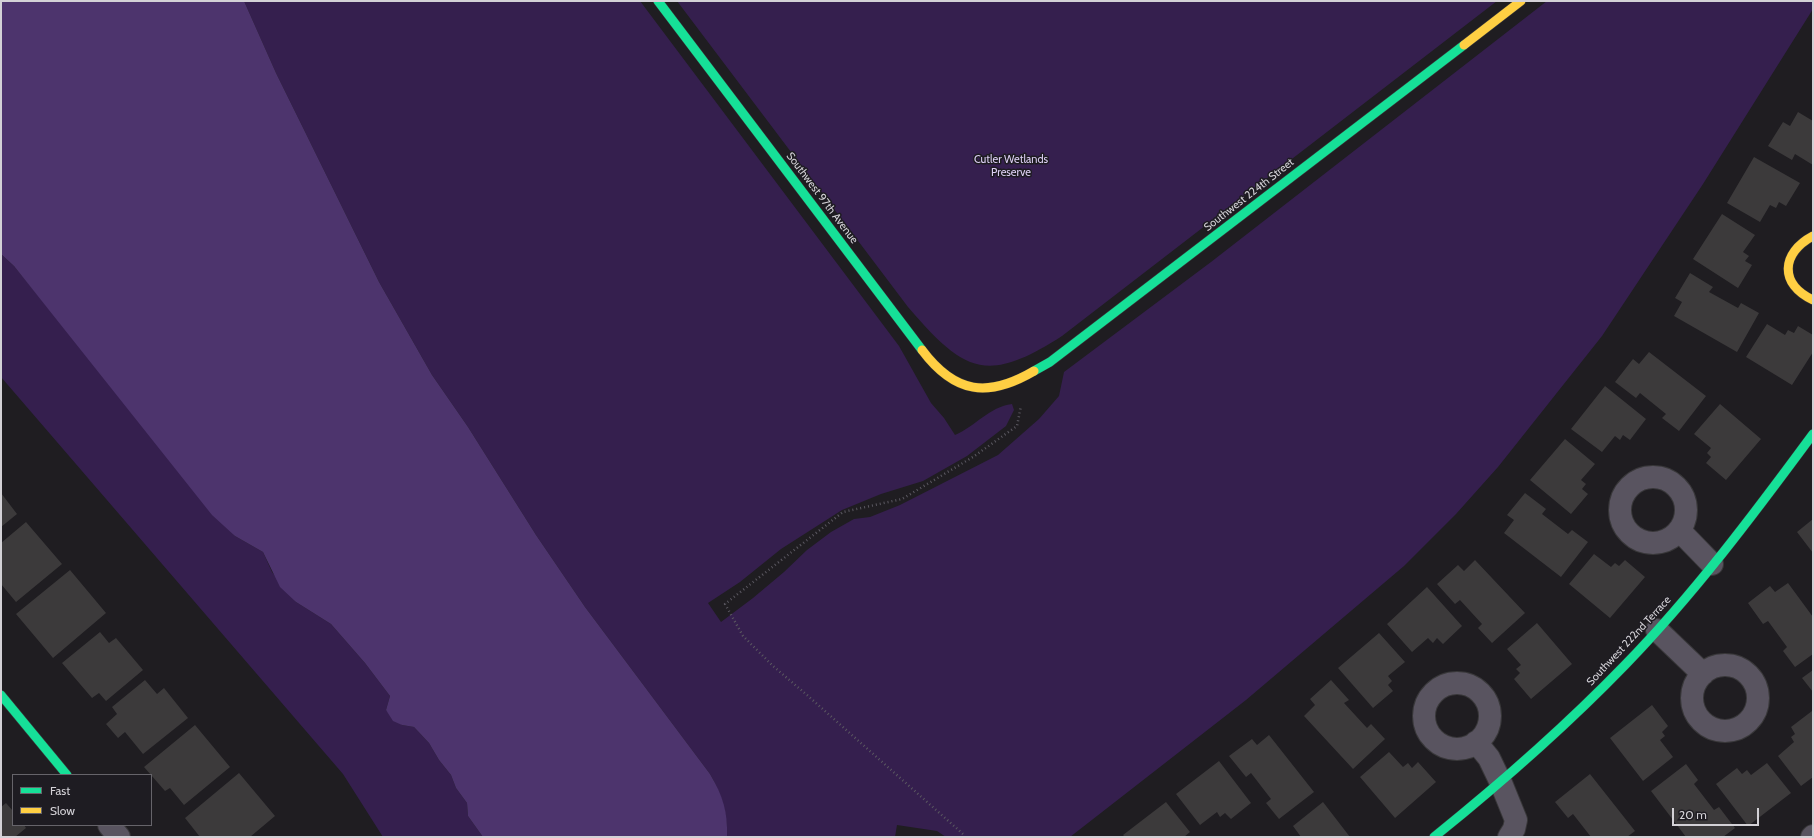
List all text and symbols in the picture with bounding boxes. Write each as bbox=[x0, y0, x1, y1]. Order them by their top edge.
street label: Southwest 97th Avenue bbox=[783, 150, 861, 246]
park label: Cutler Wetlands Preserve bbox=[974, 153, 1048, 179]
street label: Southwest 224th Street bbox=[1201, 156, 1297, 234]
street label: Southwest 222nd Terrace bbox=[1584, 594, 1674, 688]
legend bbox=[12, 774, 152, 826]
text: Fast bbox=[50, 783, 70, 798]
scale bar bbox=[1674, 800, 1761, 826]
text: Slow bbox=[50, 803, 75, 818]
text: 20 m bbox=[1679, 807, 1707, 822]

